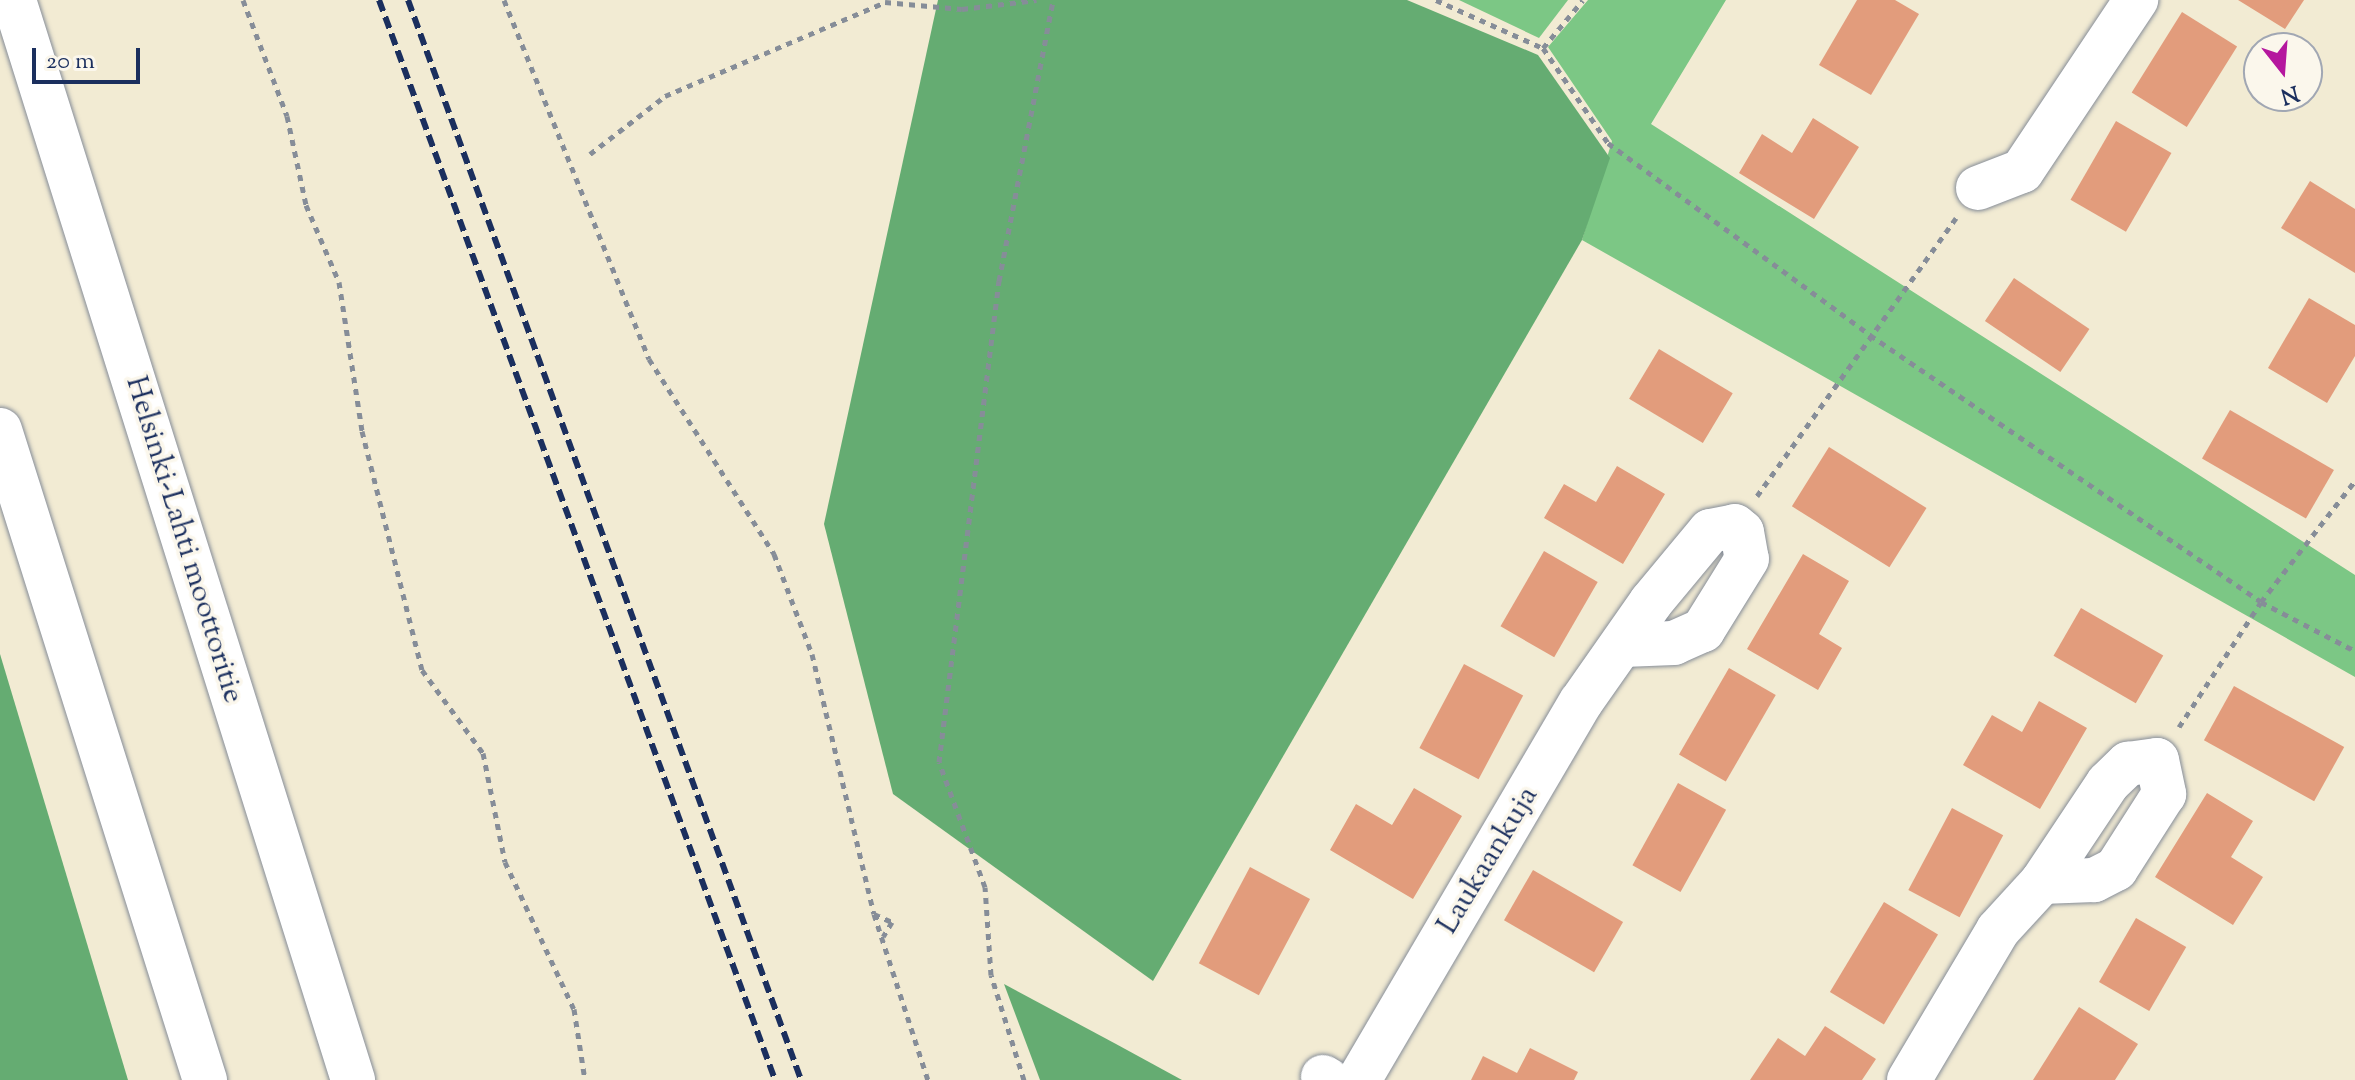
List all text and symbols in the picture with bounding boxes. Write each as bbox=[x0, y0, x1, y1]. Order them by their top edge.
scale bar bbox=[36, 32, 144, 82]
north arrow bbox=[2243, 32, 2323, 112]
text: 20 m bbox=[46, 45, 95, 79]
text: N bbox=[2276, 75, 2303, 111]
street label: Helsinki-Lahti moottoritie bbox=[116, 372, 250, 708]
street label: Laukaankuja bbox=[1431, 781, 1547, 941]

